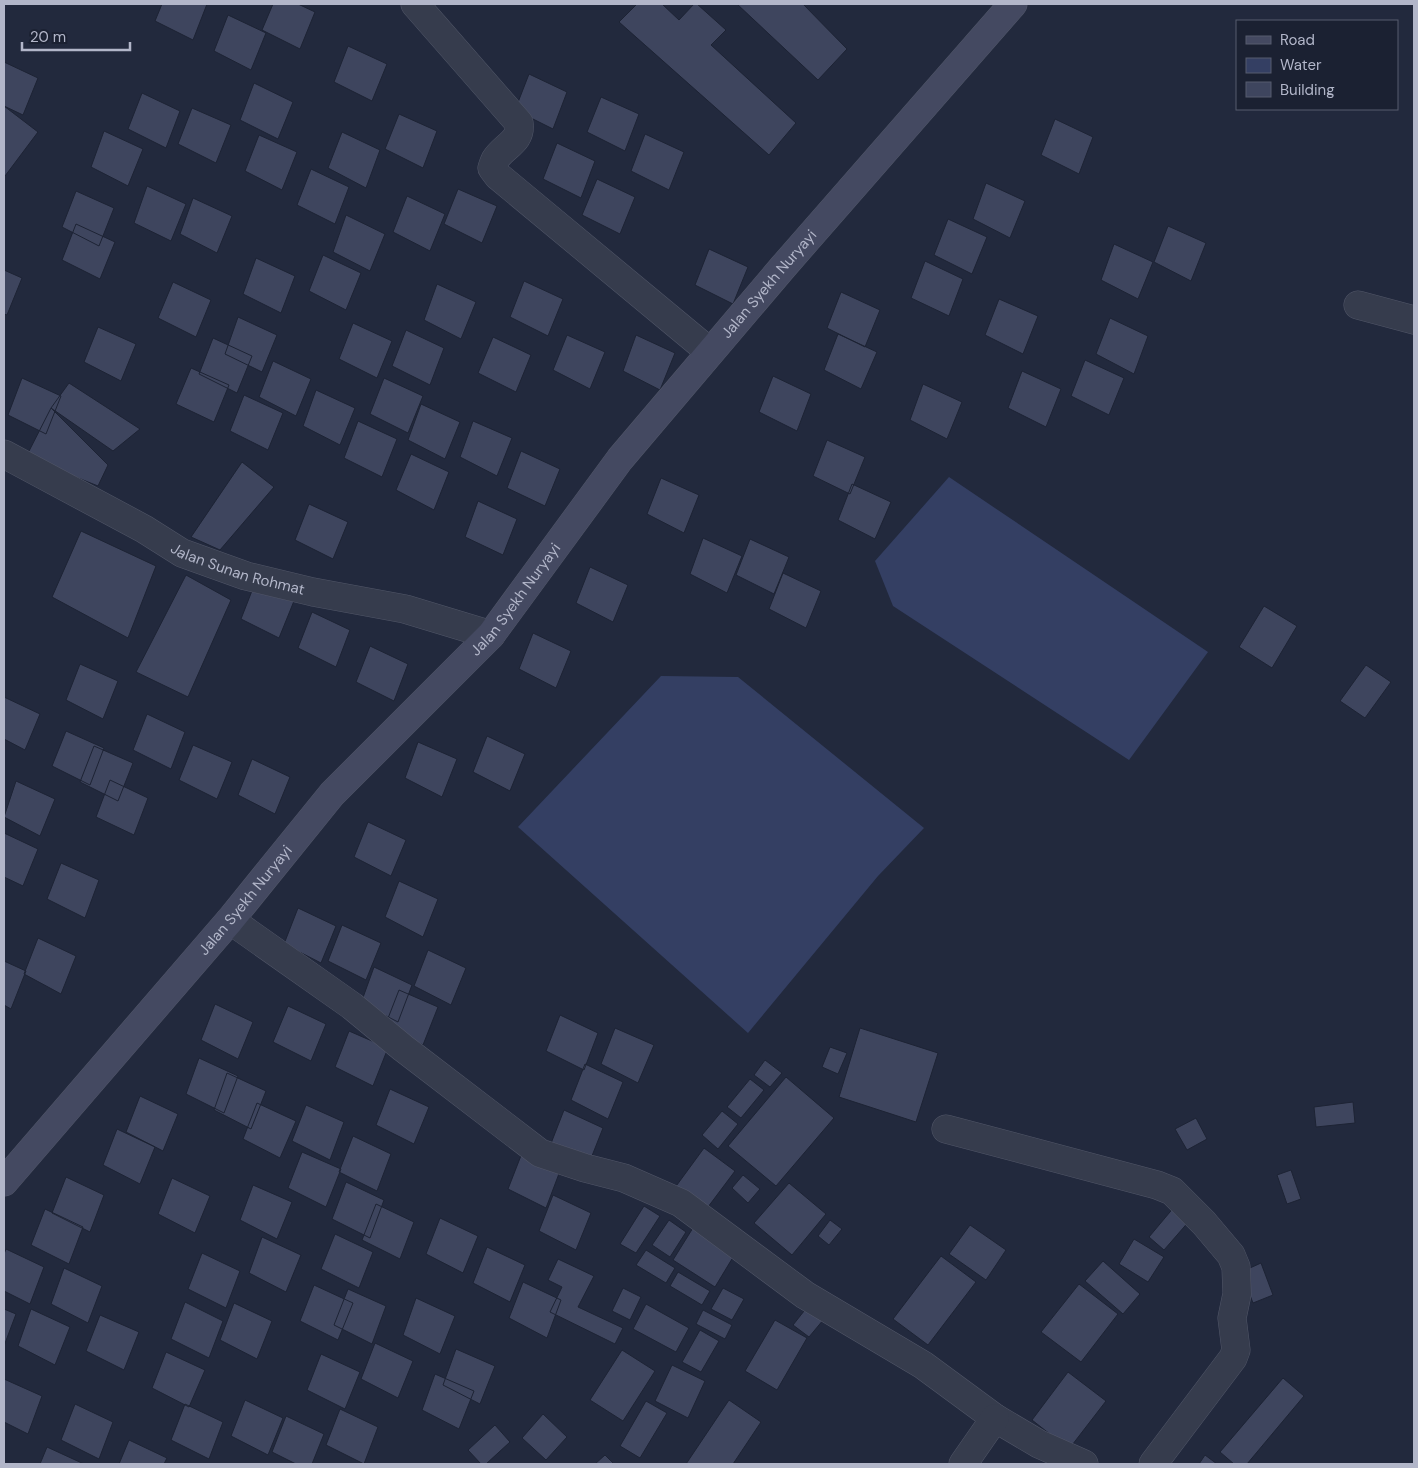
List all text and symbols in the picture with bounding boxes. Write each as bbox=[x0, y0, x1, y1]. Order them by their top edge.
scale bar bbox=[22, 20, 130, 52]
legend bbox=[1236, 20, 1398, 110]
text: 20 m bbox=[30, 27, 66, 47]
text: Road bbox=[1280, 30, 1315, 50]
text: Water bbox=[1280, 55, 1322, 75]
text: Building bbox=[1280, 80, 1335, 100]
street label: Jalan Syekh Nuryayi bbox=[717, 225, 821, 343]
street label: Jalan Sunan Rohmat bbox=[167, 538, 307, 600]
street label: Jalan Syekh Nuryayi bbox=[466, 539, 565, 660]
street label: Jalan Syekh Nuryayi bbox=[194, 841, 297, 960]

